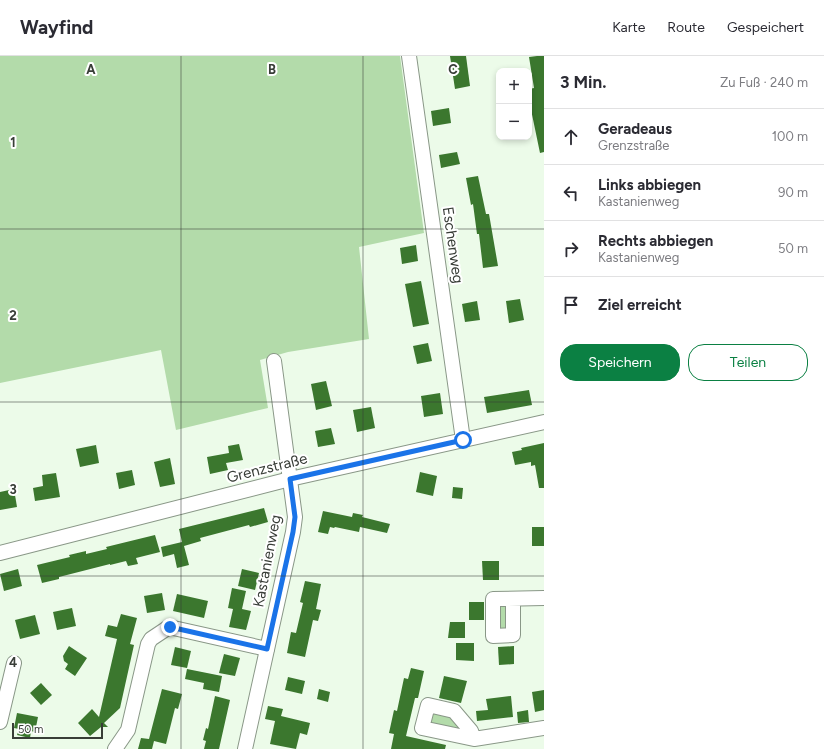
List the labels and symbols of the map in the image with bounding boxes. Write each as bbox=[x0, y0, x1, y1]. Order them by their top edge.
text: A bbox=[86, 62, 96, 77]
text: B bbox=[268, 62, 276, 77]
text: C bbox=[448, 62, 458, 77]
text: 1 bbox=[10, 135, 16, 150]
street label: Eschenweg bbox=[439, 205, 467, 285]
text: 2 bbox=[9, 308, 17, 323]
route start bbox=[454, 431, 472, 449]
street label: Grenzstraße bbox=[225, 449, 309, 487]
text: 3 bbox=[9, 482, 17, 497]
street label: Kastanienweg bbox=[249, 513, 285, 609]
route end bbox=[161, 618, 179, 636]
text: 4 bbox=[9, 655, 17, 670]
scale bar bbox=[12, 721, 103, 740]

